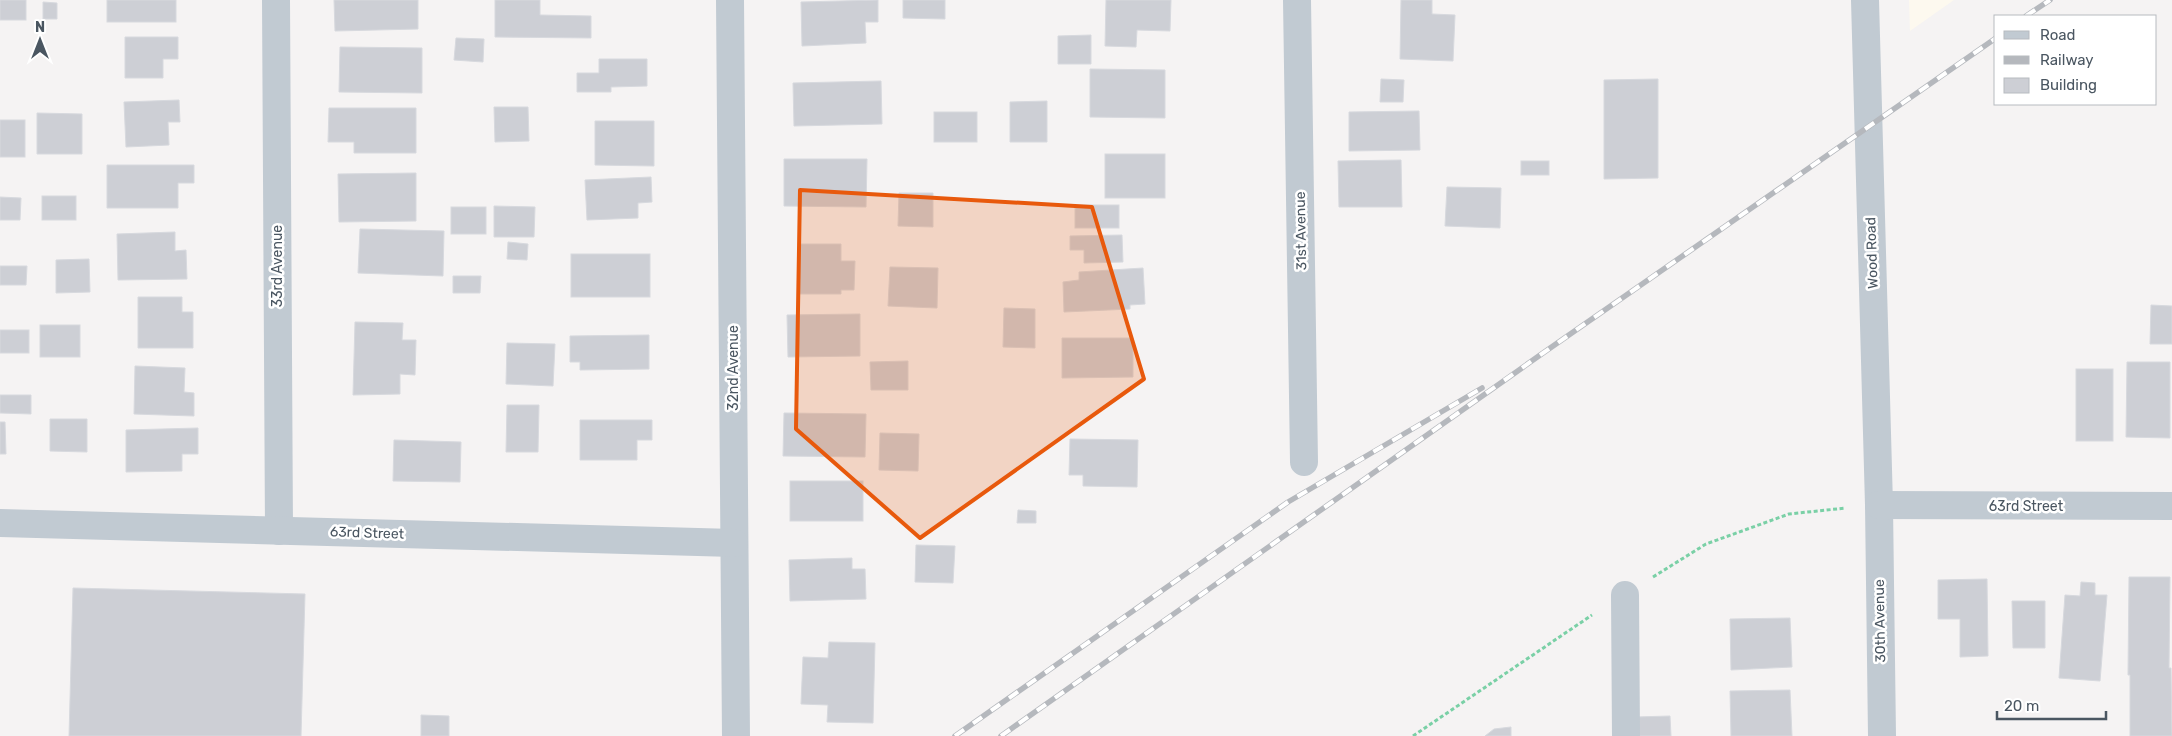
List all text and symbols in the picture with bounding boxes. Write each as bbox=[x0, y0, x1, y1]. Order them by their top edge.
north arrow bbox=[15, 15, 65, 65]
legend bbox=[1994, 15, 2157, 105]
text: N bbox=[35, 19, 45, 36]
text: Road bbox=[2040, 26, 2076, 44]
text: Railway bbox=[2040, 51, 2094, 69]
text: Building bbox=[2040, 76, 2097, 94]
street label: 31st Avenue bbox=[1292, 191, 1310, 271]
street label: Wood Road bbox=[1862, 217, 1882, 289]
street label: 33rd Avenue bbox=[269, 225, 286, 307]
street label: 32nd Avenue bbox=[725, 325, 742, 411]
street label: 63rd Street bbox=[1989, 498, 2064, 515]
street label: 63rd Street bbox=[330, 523, 405, 543]
street label: 30th Avenue bbox=[1871, 579, 1889, 663]
scale bar bbox=[1997, 688, 2106, 720]
text: 20 m bbox=[2004, 697, 2039, 715]

